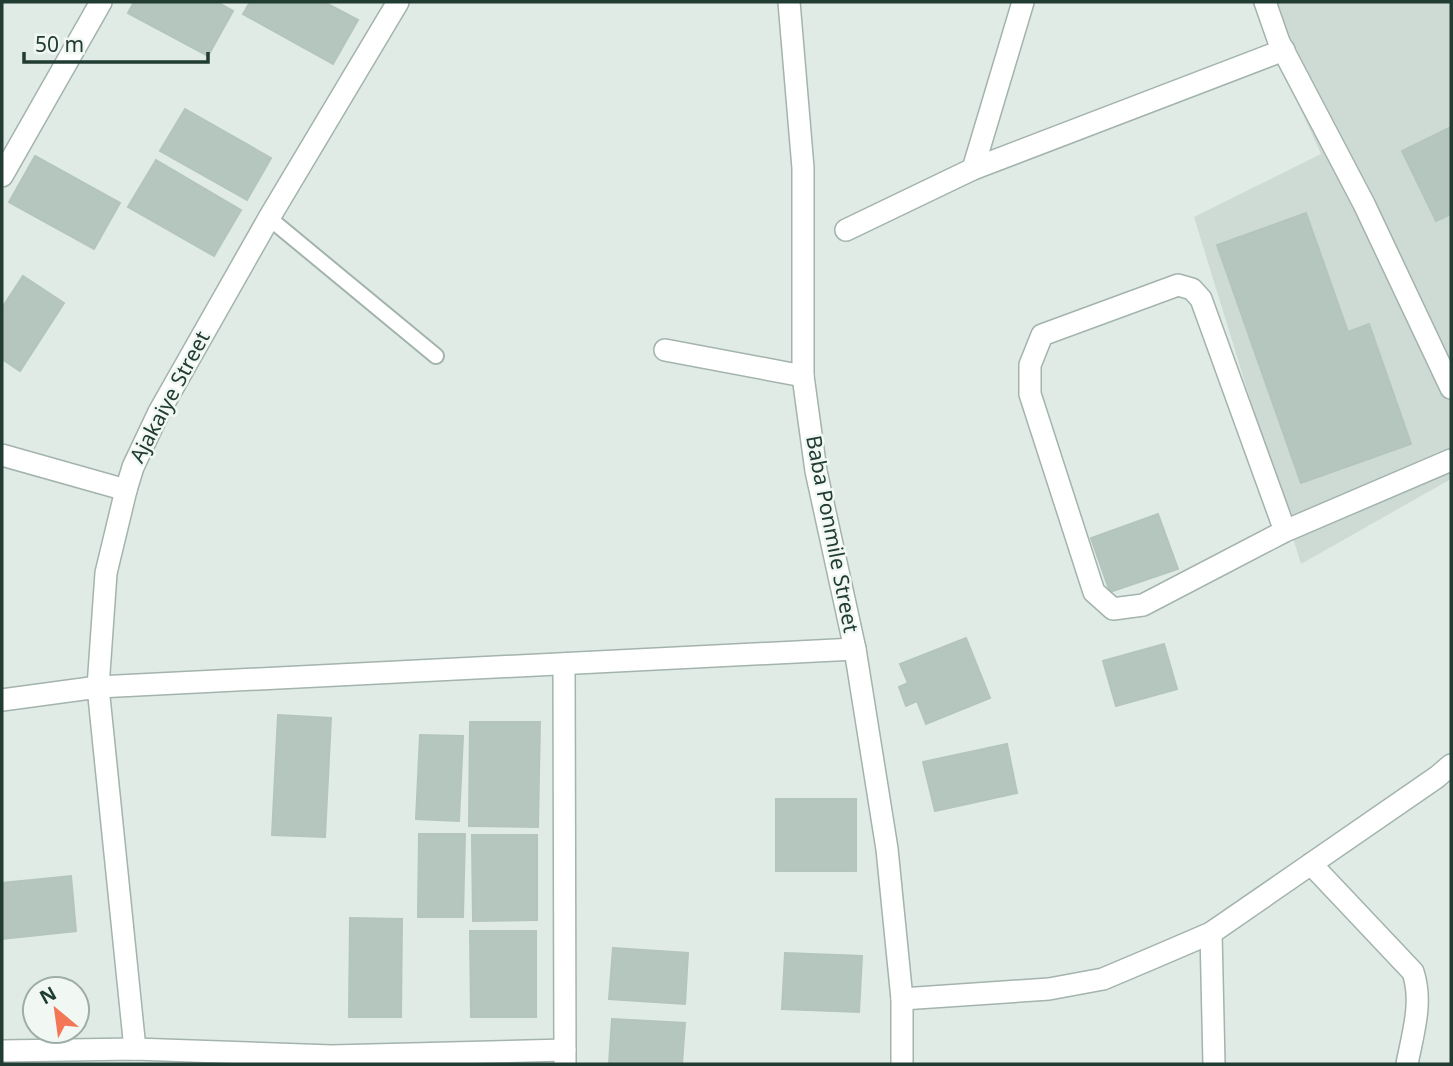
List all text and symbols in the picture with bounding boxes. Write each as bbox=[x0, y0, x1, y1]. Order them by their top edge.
scale bar bbox=[24, 21, 208, 65]
text: 50 m bbox=[35, 30, 84, 58]
street label: Ajakaiye Street bbox=[123, 325, 216, 467]
street label: Baba Ponmile Street bbox=[800, 433, 866, 635]
north arrow bbox=[21, 975, 91, 1045]
text: N bbox=[35, 980, 61, 1010]

